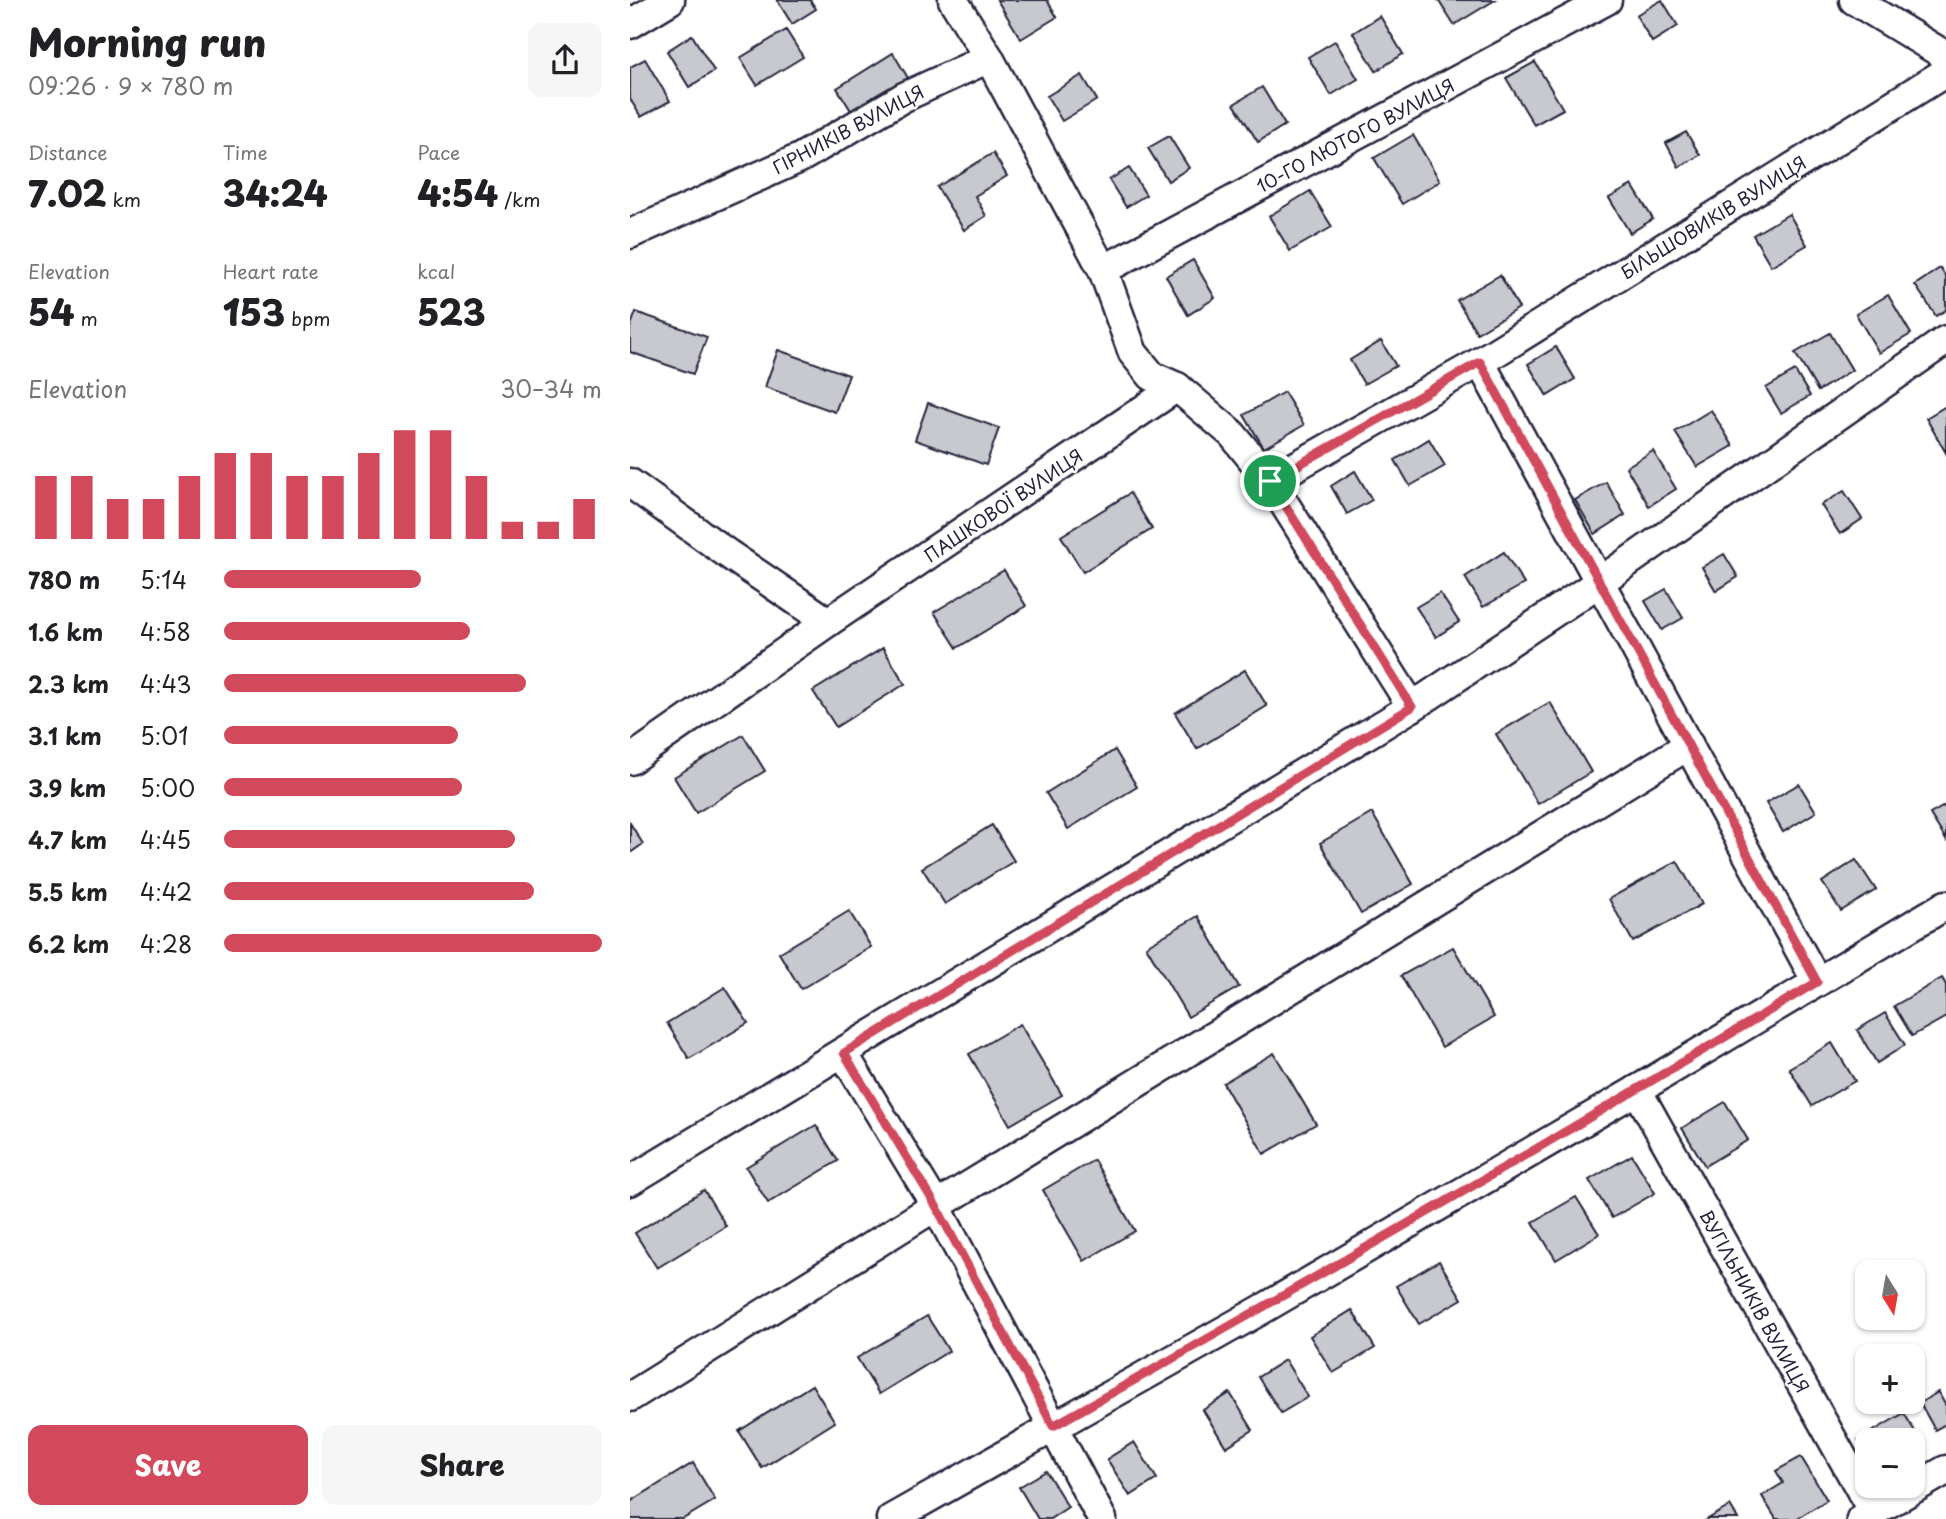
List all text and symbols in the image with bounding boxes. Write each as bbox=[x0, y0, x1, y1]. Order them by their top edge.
text: Morning run bbox=[28, 13, 266, 70]
button: share bbox=[528, 23, 602, 97]
text: 09:26 · 9 × 780 m bbox=[28, 68, 233, 103]
street label: 10-ГО ЛЮТОГО ВУЛИЦЯ bbox=[1251, 71, 1459, 199]
street label: ГІРНИКІВ ВУЛИЦЯ bbox=[767, 78, 929, 180]
text: Distance bbox=[28, 138, 108, 166]
text: Time bbox=[223, 138, 268, 166]
text: Pace bbox=[417, 138, 460, 166]
street label: БІЛЬШОВИКІВ ВУЛИЦЯ bbox=[1615, 149, 1811, 285]
text: 7.02 bbox=[28, 166, 106, 219]
text: 34:24 bbox=[223, 166, 327, 219]
text: 4:54 bbox=[417, 166, 498, 219]
text: km bbox=[106, 185, 141, 213]
text: /km bbox=[498, 185, 541, 213]
text: Elevation bbox=[28, 257, 110, 285]
text: Heart rate bbox=[223, 257, 319, 285]
text: kcal bbox=[417, 257, 455, 285]
text: 54 bbox=[28, 285, 74, 338]
text: 153 bbox=[223, 285, 285, 338]
text: 523 bbox=[417, 285, 486, 338]
text: m bbox=[74, 304, 98, 332]
text: bpm bbox=[285, 304, 331, 332]
text: Elevation bbox=[28, 371, 127, 406]
text: 30–34 m bbox=[500, 371, 602, 406]
street label: ПАШКОВОЇ ВУЛИЦЯ bbox=[918, 442, 1088, 568]
pin bbox=[1240, 451, 1300, 511]
icon: arrive bbox=[1251, 462, 1289, 500]
text: 780 m bbox=[28, 562, 100, 597]
text: 5:14 bbox=[140, 562, 187, 597]
text: 1.6 km bbox=[28, 614, 103, 649]
text: 4:58 bbox=[140, 614, 191, 649]
text: 2.3 km bbox=[28, 666, 109, 701]
text: 4:43 bbox=[140, 666, 192, 701]
text: 3.1 km bbox=[28, 718, 102, 753]
text: 5:01 bbox=[140, 718, 188, 753]
text: 3.9 km bbox=[28, 770, 106, 805]
text: 5:00 bbox=[140, 770, 195, 805]
text: 4.7 km bbox=[28, 822, 107, 857]
text: 4:45 bbox=[140, 822, 191, 857]
text: 5.5 km bbox=[28, 874, 108, 909]
text: 4:42 bbox=[140, 874, 192, 909]
text: 6.2 km bbox=[28, 926, 109, 961]
text: 4:28 bbox=[140, 926, 192, 961]
street label: ВУГІЛЬНИКІВ ВУЛИЦЯ bbox=[1693, 1205, 1817, 1397]
north arrow bbox=[1855, 1260, 1925, 1330]
map controls bbox=[1855, 1260, 1925, 1498]
button: + bbox=[1855, 1344, 1925, 1414]
button: Save bbox=[28, 1425, 308, 1505]
button: Share bbox=[322, 1425, 602, 1505]
button: − bbox=[1855, 1428, 1925, 1498]

